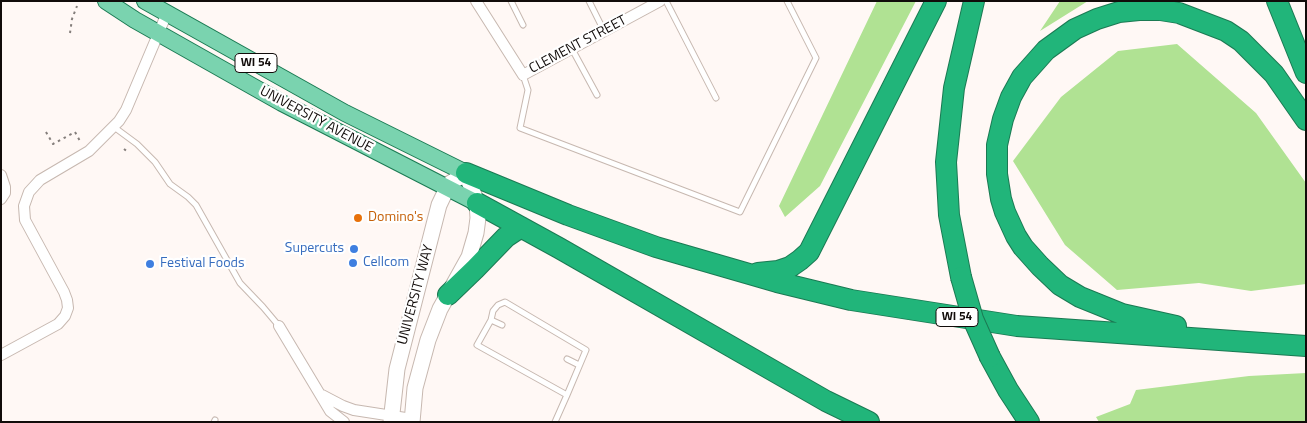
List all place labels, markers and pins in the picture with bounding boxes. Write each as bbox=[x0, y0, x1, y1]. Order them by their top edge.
place label: Domino's bbox=[368, 210, 423, 226]
marker: Domino's bbox=[352, 212, 364, 224]
place label: Supercuts bbox=[285, 241, 344, 257]
marker: Supercuts bbox=[348, 243, 360, 255]
place label: Cellcom bbox=[363, 255, 409, 271]
place label: Festival Foods bbox=[160, 256, 244, 272]
marker: Cellcom bbox=[347, 257, 359, 269]
marker: Festival Foods bbox=[144, 258, 156, 270]

